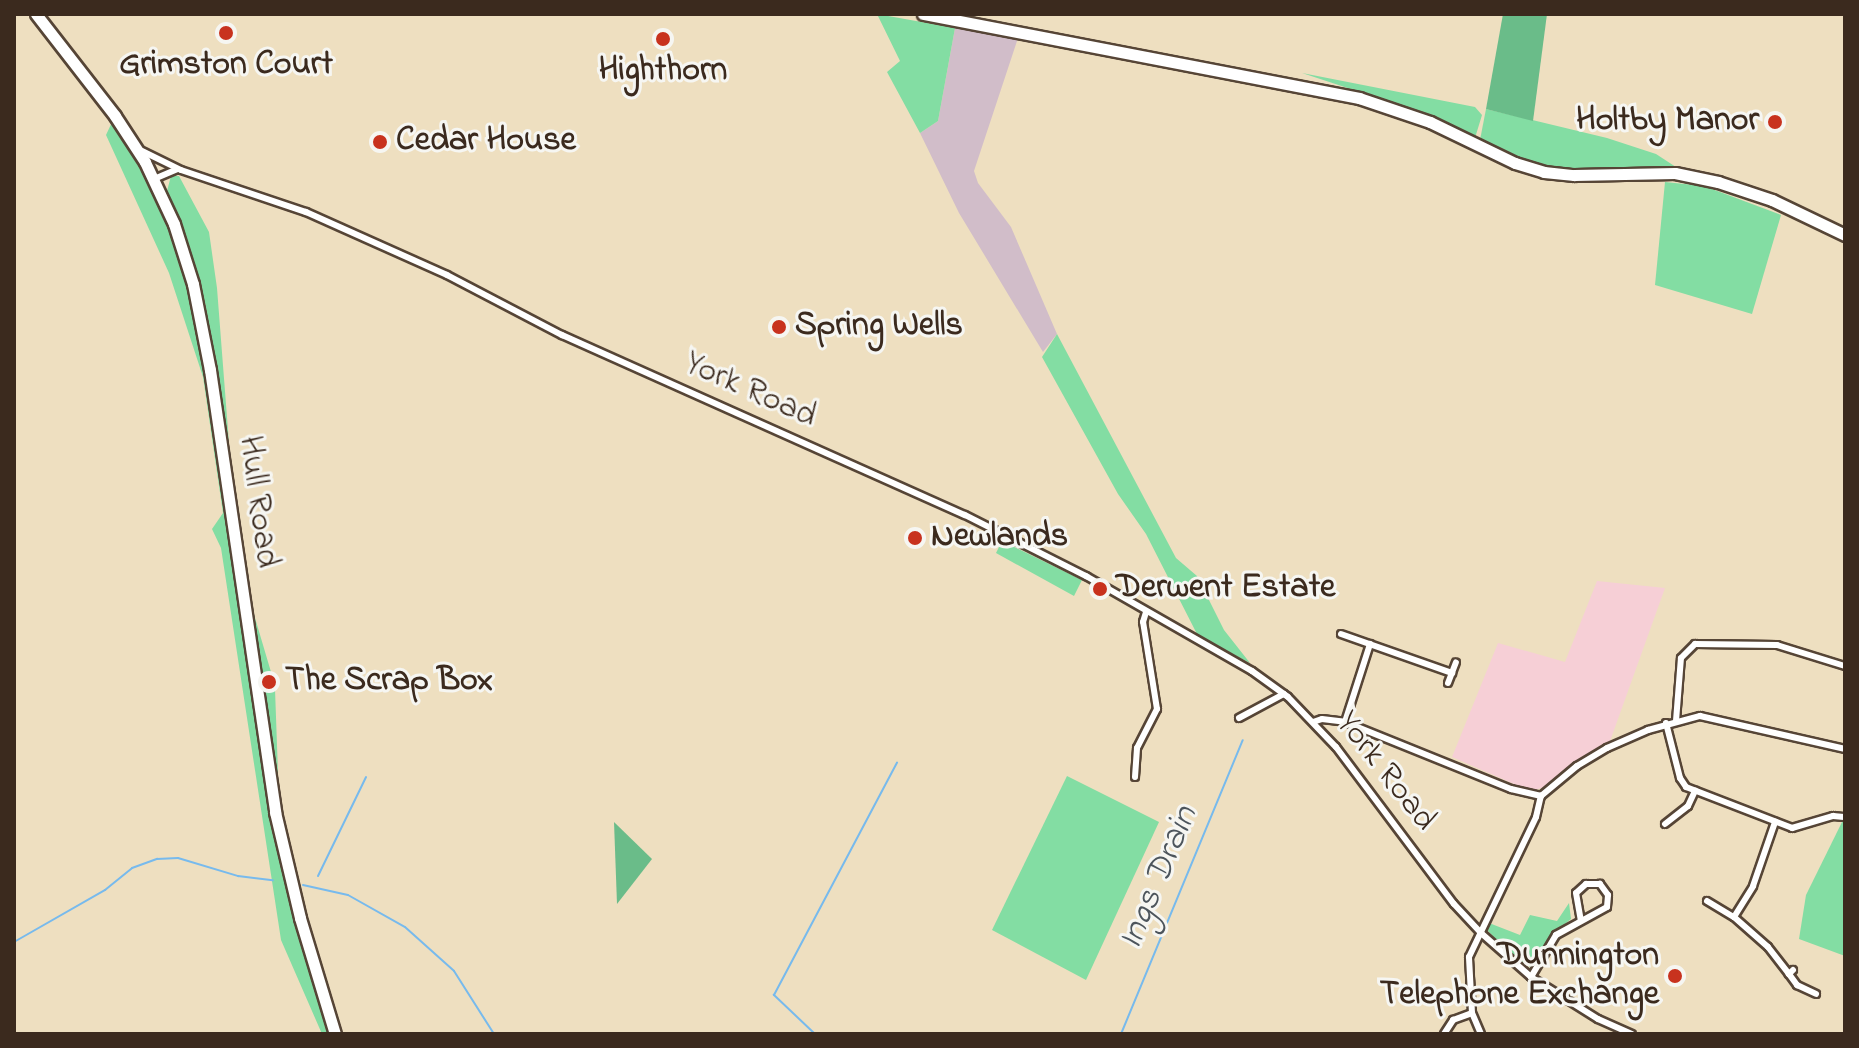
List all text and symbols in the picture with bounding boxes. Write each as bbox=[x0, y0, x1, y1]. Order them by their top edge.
marker: Grimston Court bbox=[217, 24, 235, 42]
marker: Highthorn bbox=[654, 30, 672, 48]
place label: Grimston Court bbox=[119, 46, 333, 86]
place label: Highthorn bbox=[599, 52, 727, 92]
place label: Holtby Manor bbox=[1576, 102, 1759, 142]
marker: Holtby Manor bbox=[1766, 113, 1784, 131]
place label: Cedar House bbox=[396, 122, 576, 162]
marker: Cedar House bbox=[371, 133, 389, 151]
place label: Spring Wells bbox=[795, 307, 963, 347]
marker: Spring Wells bbox=[770, 318, 788, 336]
street label: York Road bbox=[678, 344, 822, 438]
street label: Hull Road bbox=[228, 433, 286, 571]
place label: Newlands bbox=[931, 518, 1068, 558]
marker: Newlands bbox=[906, 529, 924, 547]
place label: Derwent Estate bbox=[1116, 569, 1335, 609]
marker: Derwent Estate bbox=[1091, 580, 1109, 598]
place label: The Scrap Box bbox=[285, 662, 493, 702]
marker: The Scrap Box bbox=[260, 673, 278, 691]
street label: York Road bbox=[1326, 704, 1444, 840]
water label: Ings Drain bbox=[1110, 800, 1208, 956]
place label: Dunnington Telephone Exchange bbox=[1380, 936, 1659, 1016]
marker: Dunnington Telephone Exchange bbox=[1666, 967, 1684, 985]

